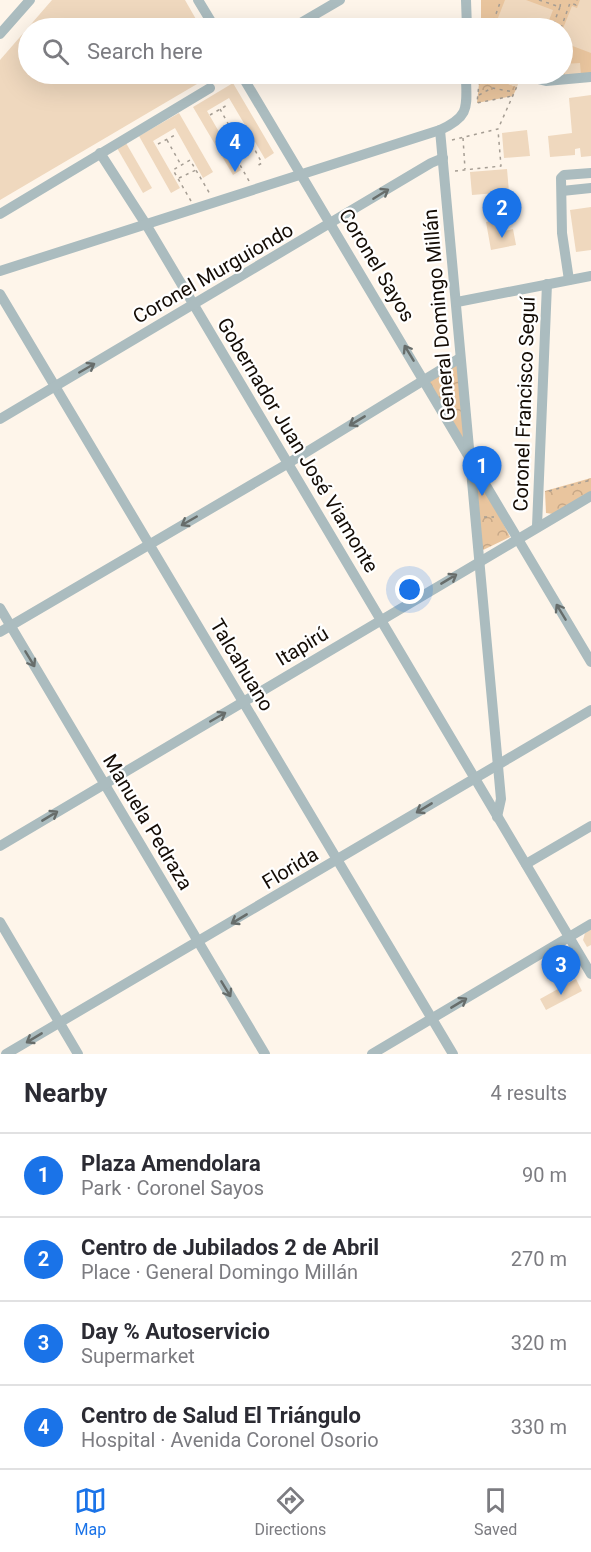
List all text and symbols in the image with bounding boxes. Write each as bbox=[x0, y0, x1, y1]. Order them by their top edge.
search box bbox=[18, 18, 573, 84]
icon: search bbox=[39, 35, 72, 68]
text: Search here bbox=[87, 39, 203, 64]
pin: 4 bbox=[216, 122, 254, 172]
one-way arrow bbox=[372, 187, 389, 199]
pin: 2 bbox=[482, 188, 522, 238]
street label: Coronel Sayos bbox=[334, 204, 420, 326]
street label: General Domingo Millán bbox=[418, 208, 460, 422]
street label: Coronel Murguiondo bbox=[129, 217, 297, 329]
street label: Coronel Francisco Seguí bbox=[508, 295, 540, 512]
street label: Gobernador Juan José Viamonte bbox=[212, 313, 384, 577]
one-way arrow bbox=[403, 345, 415, 362]
one-way arrow bbox=[78, 361, 95, 373]
one-way arrow bbox=[349, 416, 366, 428]
pin: 1 bbox=[462, 446, 502, 496]
one-way arrow bbox=[181, 515, 198, 527]
one-way arrow bbox=[440, 573, 458, 584]
your location bbox=[395, 575, 424, 604]
one-way arrow bbox=[555, 604, 567, 621]
street label: Talcahuano bbox=[205, 615, 279, 715]
street label: Itapirú bbox=[271, 621, 333, 671]
one-way arrow bbox=[24, 650, 36, 667]
one-way arrow bbox=[210, 711, 227, 723]
street label: Manuela Pedraza bbox=[98, 750, 198, 894]
one-way arrow bbox=[416, 803, 433, 815]
one-way arrow bbox=[41, 809, 58, 821]
street label: Florida bbox=[258, 842, 322, 894]
one-way arrow bbox=[231, 913, 248, 925]
pin: 3 bbox=[542, 946, 580, 995]
one-way arrow bbox=[220, 980, 232, 997]
one-way arrow bbox=[450, 997, 467, 1009]
one-way arrow bbox=[26, 1032, 43, 1044]
text: Nearby bbox=[24, 1078, 107, 1108]
text: 4 results bbox=[491, 1081, 567, 1105]
text: Plaza Amendolara bbox=[81, 1151, 261, 1176]
text: 1 bbox=[38, 1163, 49, 1187]
text: 90 m bbox=[522, 1163, 567, 1187]
text: Park · Coronel Sayos bbox=[81, 1176, 264, 1200]
text: Centro de Jubilados 2 de Abril bbox=[81, 1235, 379, 1260]
text: 2 bbox=[38, 1247, 49, 1271]
text: 270 m bbox=[511, 1247, 567, 1271]
text: Place · General Domingo Millán bbox=[81, 1260, 358, 1284]
text: Day % Autoservicio bbox=[81, 1319, 270, 1344]
text: 3 bbox=[38, 1331, 49, 1355]
text: 320 m bbox=[511, 1331, 567, 1355]
text: Supermarket bbox=[81, 1344, 195, 1368]
text: Centro de Salud El Triángulo bbox=[81, 1403, 361, 1428]
text: 4 bbox=[38, 1415, 49, 1439]
text: 330 m bbox=[511, 1415, 567, 1439]
text: Hospital · Avenida Coronel Osorio bbox=[81, 1428, 379, 1452]
tab: Map bbox=[74, 1484, 107, 1539]
tab: Directions bbox=[254, 1484, 326, 1539]
tab: Saved bbox=[474, 1484, 517, 1539]

